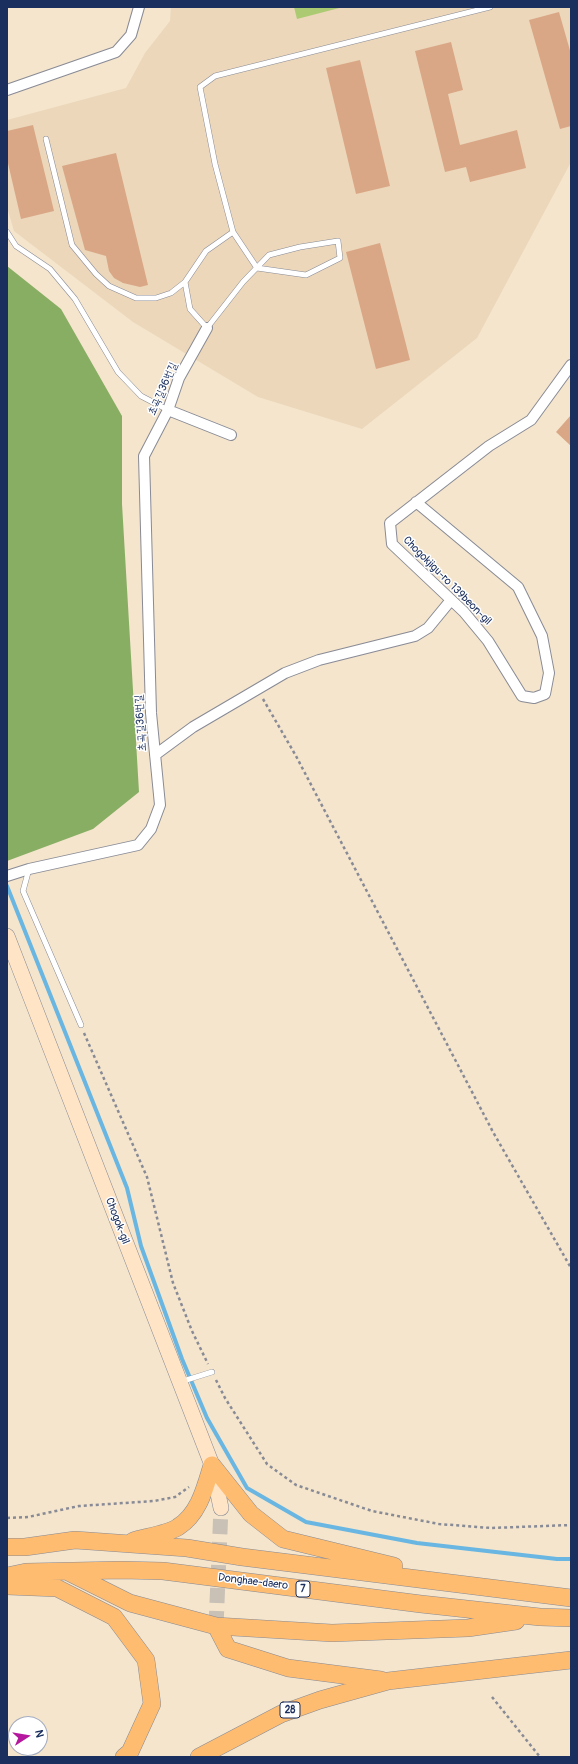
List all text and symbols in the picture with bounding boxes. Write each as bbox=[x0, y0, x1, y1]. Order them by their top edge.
street label: 초곡길36번길 bbox=[145, 360, 181, 418]
street label: Chogokjigu-ro 139beon-gil bbox=[400, 534, 494, 628]
street label: 초곡길36번길 bbox=[132, 694, 150, 752]
street label: Chogok-gil bbox=[102, 1196, 132, 1246]
street label: Donghae-daero bbox=[217, 1571, 289, 1593]
road number: 7 bbox=[296, 1581, 310, 1597]
road number: 28 bbox=[280, 1702, 300, 1718]
north arrow bbox=[8, 1716, 48, 1756]
text: N bbox=[32, 1729, 46, 1739]

